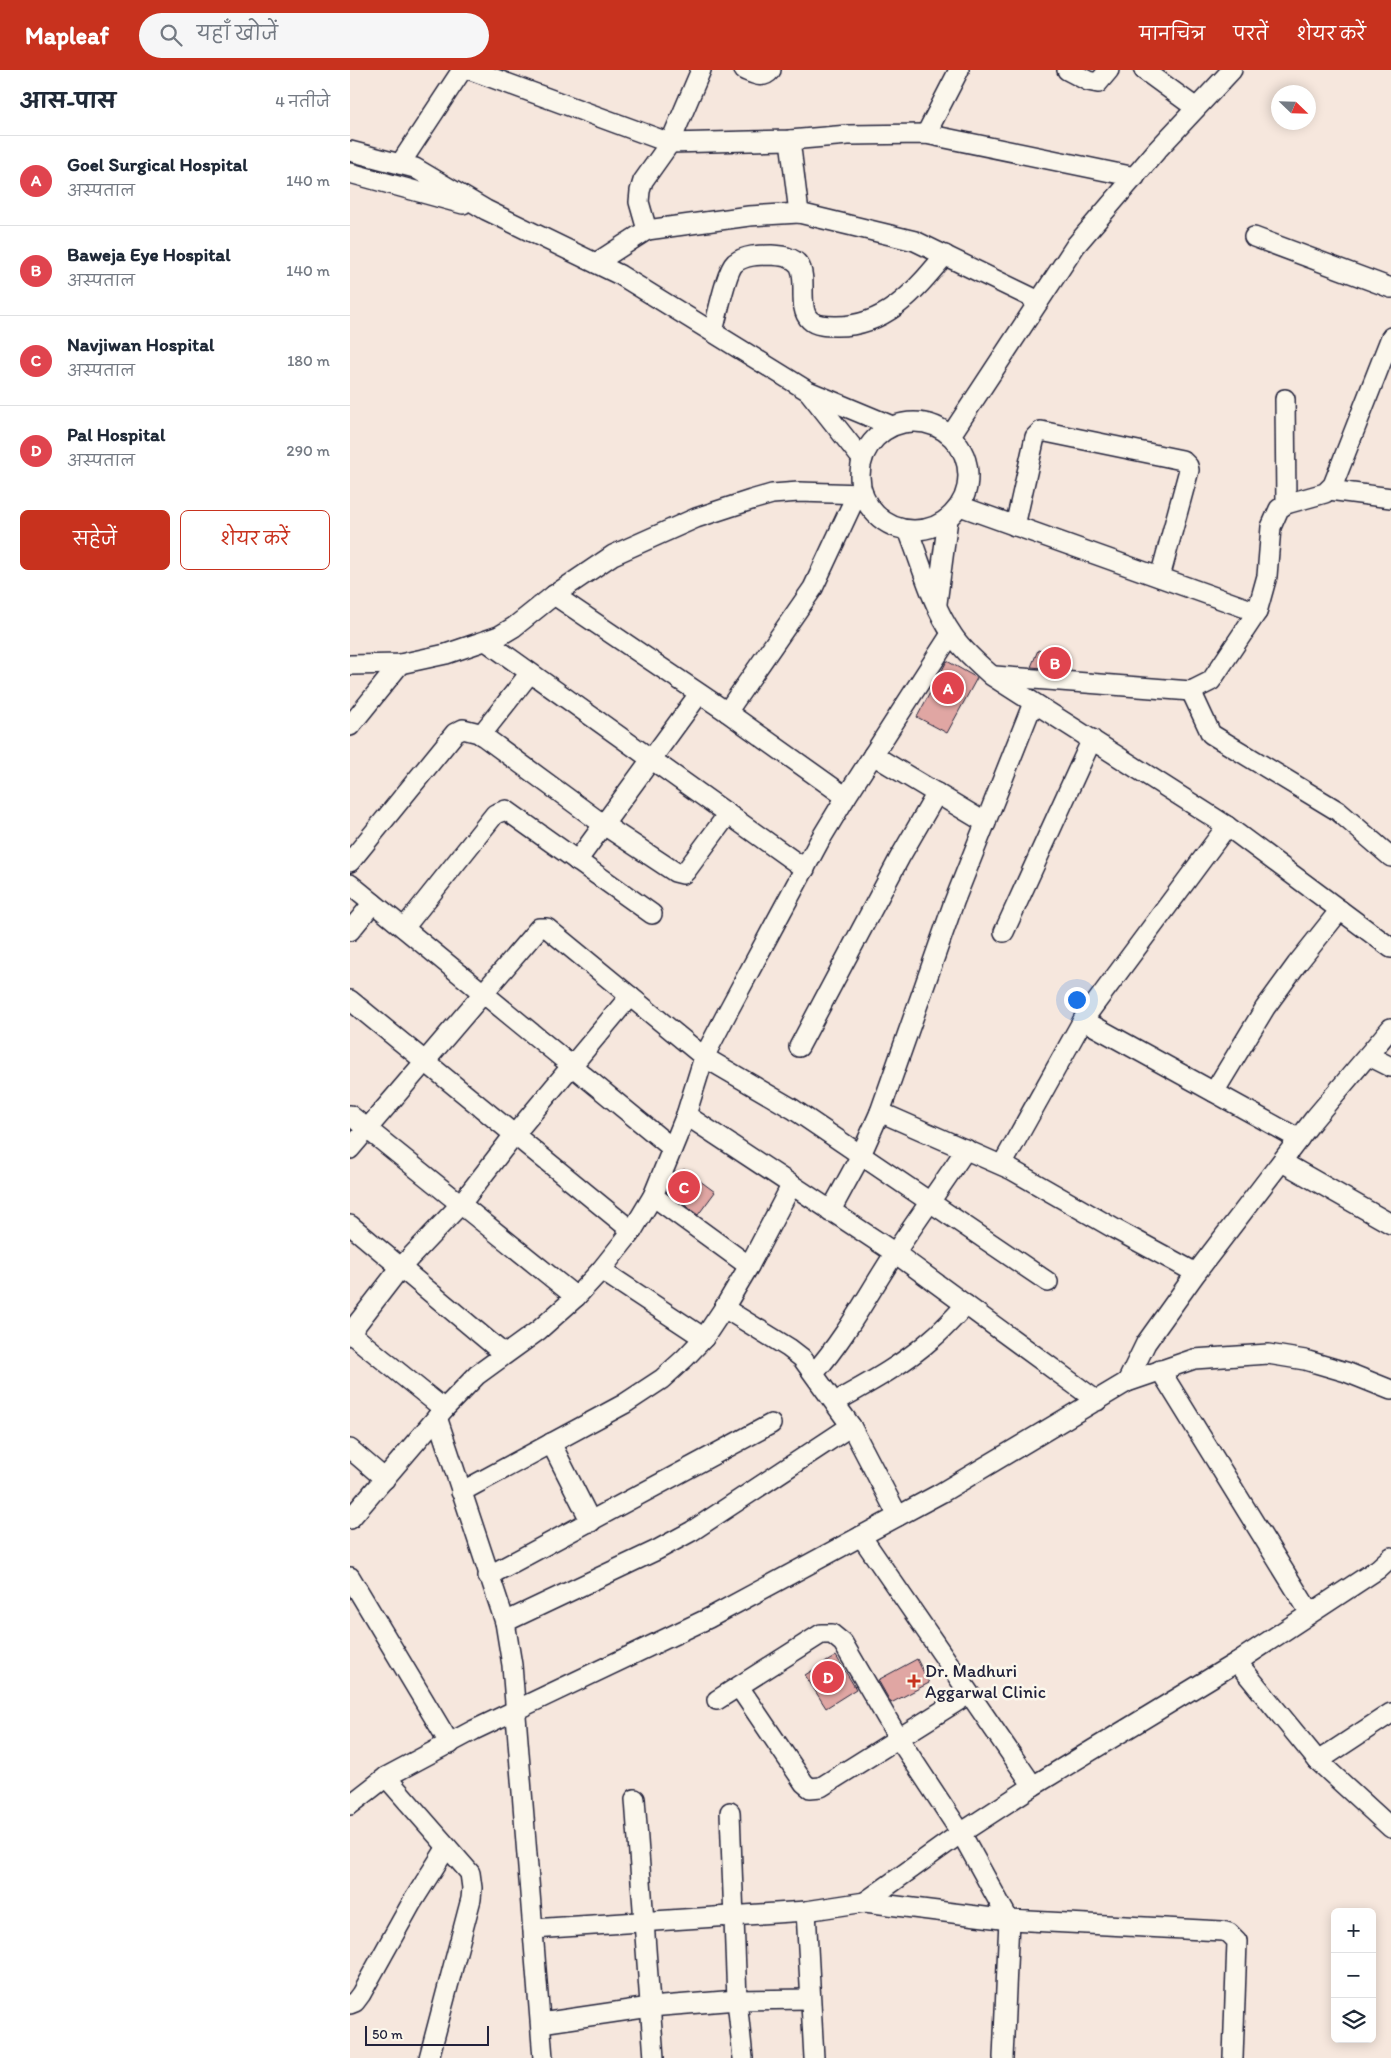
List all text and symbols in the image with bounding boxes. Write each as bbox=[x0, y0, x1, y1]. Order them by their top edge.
search box bbox=[139, 13, 489, 58]
text: Mapleaf bbox=[25, 21, 109, 50]
icon: search bbox=[157, 21, 185, 49]
text: यहाँ खोजें bbox=[197, 22, 278, 45]
text: मानचित्र bbox=[1139, 23, 1205, 45]
text: परतें bbox=[1233, 23, 1269, 45]
text: शेयर करें bbox=[1297, 23, 1366, 45]
north arrow bbox=[1271, 85, 1316, 130]
text: आस-पास bbox=[20, 88, 116, 113]
text: 4 नतीजे bbox=[275, 92, 330, 111]
text: Goel Surgical Hospital bbox=[67, 153, 248, 176]
text: A bbox=[31, 171, 41, 190]
text: 140 m bbox=[286, 171, 330, 190]
text: अस्पताल bbox=[67, 181, 135, 200]
text: Baweja Eye Hospital bbox=[67, 243, 231, 266]
text: B bbox=[31, 261, 41, 280]
text: 140 m bbox=[286, 261, 330, 280]
text: अस्पताल bbox=[67, 271, 135, 290]
text: Navjiwan Hospital bbox=[67, 333, 214, 356]
text: C bbox=[31, 351, 41, 370]
text: 180 m bbox=[287, 351, 330, 370]
text: अस्पताल bbox=[67, 361, 135, 380]
text: Pal Hospital bbox=[67, 423, 165, 446]
text: D bbox=[31, 441, 41, 460]
text: 290 m bbox=[286, 441, 330, 460]
text: अस्पताल bbox=[67, 451, 135, 470]
button: सहेजें bbox=[20, 510, 170, 570]
button: शेयर करें bbox=[180, 510, 330, 570]
pin: B bbox=[1039, 644, 1071, 682]
pin: A bbox=[932, 669, 964, 707]
your location bbox=[1064, 987, 1090, 1013]
pin: C bbox=[668, 1168, 700, 1206]
pin: D bbox=[812, 1658, 844, 1696]
place label: Dr. Madhuri Aggarwal Clinic bbox=[925, 1660, 1046, 1703]
marker: Dr. Madhuri Aggarwal Clinic bbox=[907, 1674, 921, 1688]
map controls bbox=[1331, 1908, 1376, 2043]
button: + bbox=[1331, 1908, 1376, 1953]
button: − bbox=[1331, 1953, 1376, 1998]
button: layers bbox=[1331, 1998, 1376, 2043]
scale bar bbox=[365, 2023, 489, 2046]
text: 50 m bbox=[372, 2026, 403, 2043]

